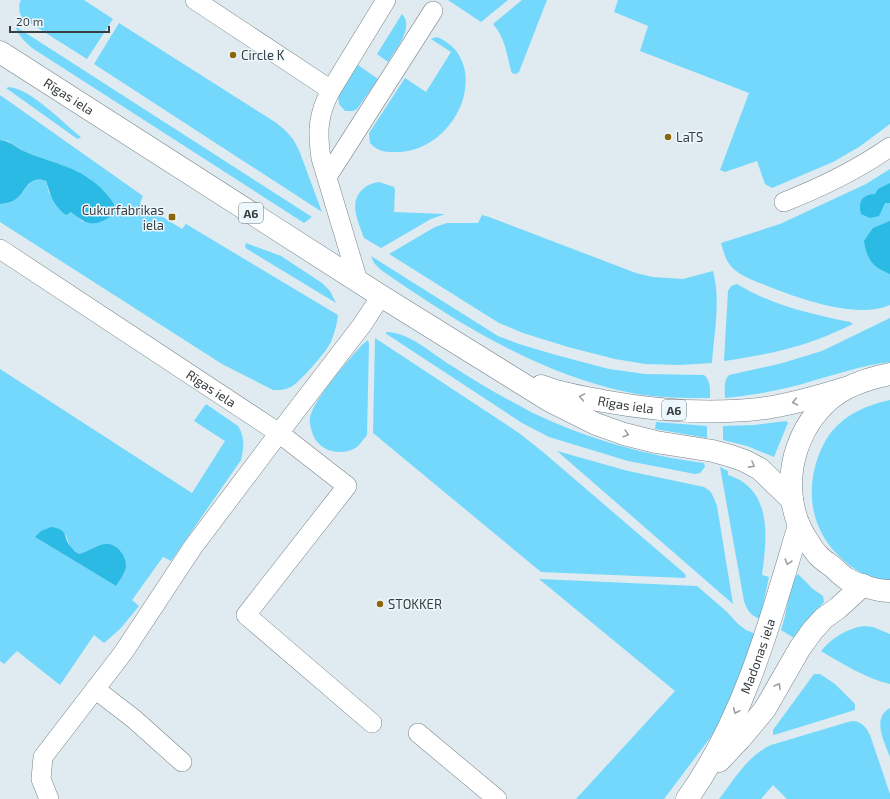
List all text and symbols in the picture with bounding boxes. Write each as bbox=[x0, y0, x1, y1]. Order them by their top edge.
scale bar bbox=[10, 8, 109, 34]
text: 20 m bbox=[16, 14, 43, 28]
place label: Circle K bbox=[241, 47, 285, 63]
marker: Circle K bbox=[228, 50, 238, 60]
street label: Rīgas iela bbox=[41, 74, 97, 118]
place label: LaTS bbox=[676, 129, 703, 145]
marker: LaTS bbox=[663, 132, 673, 142]
place label: Cukurfabrikas iela bbox=[82, 202, 164, 233]
road number: A6 bbox=[239, 203, 263, 223]
marker: Cukurfabrikas iela bbox=[167, 212, 177, 222]
street label: Rīgas iela bbox=[183, 366, 239, 410]
street label: Rīgas iela bbox=[597, 392, 655, 416]
one-way arrow bbox=[579, 393, 585, 402]
one-way arrow bbox=[791, 397, 798, 405]
road number: A6 bbox=[662, 400, 686, 420]
one-way arrow bbox=[622, 429, 629, 438]
one-way arrow bbox=[747, 460, 755, 467]
one-way arrow bbox=[784, 558, 793, 565]
place label: STOKKER bbox=[388, 596, 442, 612]
marker: STOKKER bbox=[375, 599, 385, 609]
street label: Madonas iela bbox=[737, 616, 778, 696]
one-way arrow bbox=[773, 683, 780, 690]
one-way arrow bbox=[733, 707, 741, 714]

